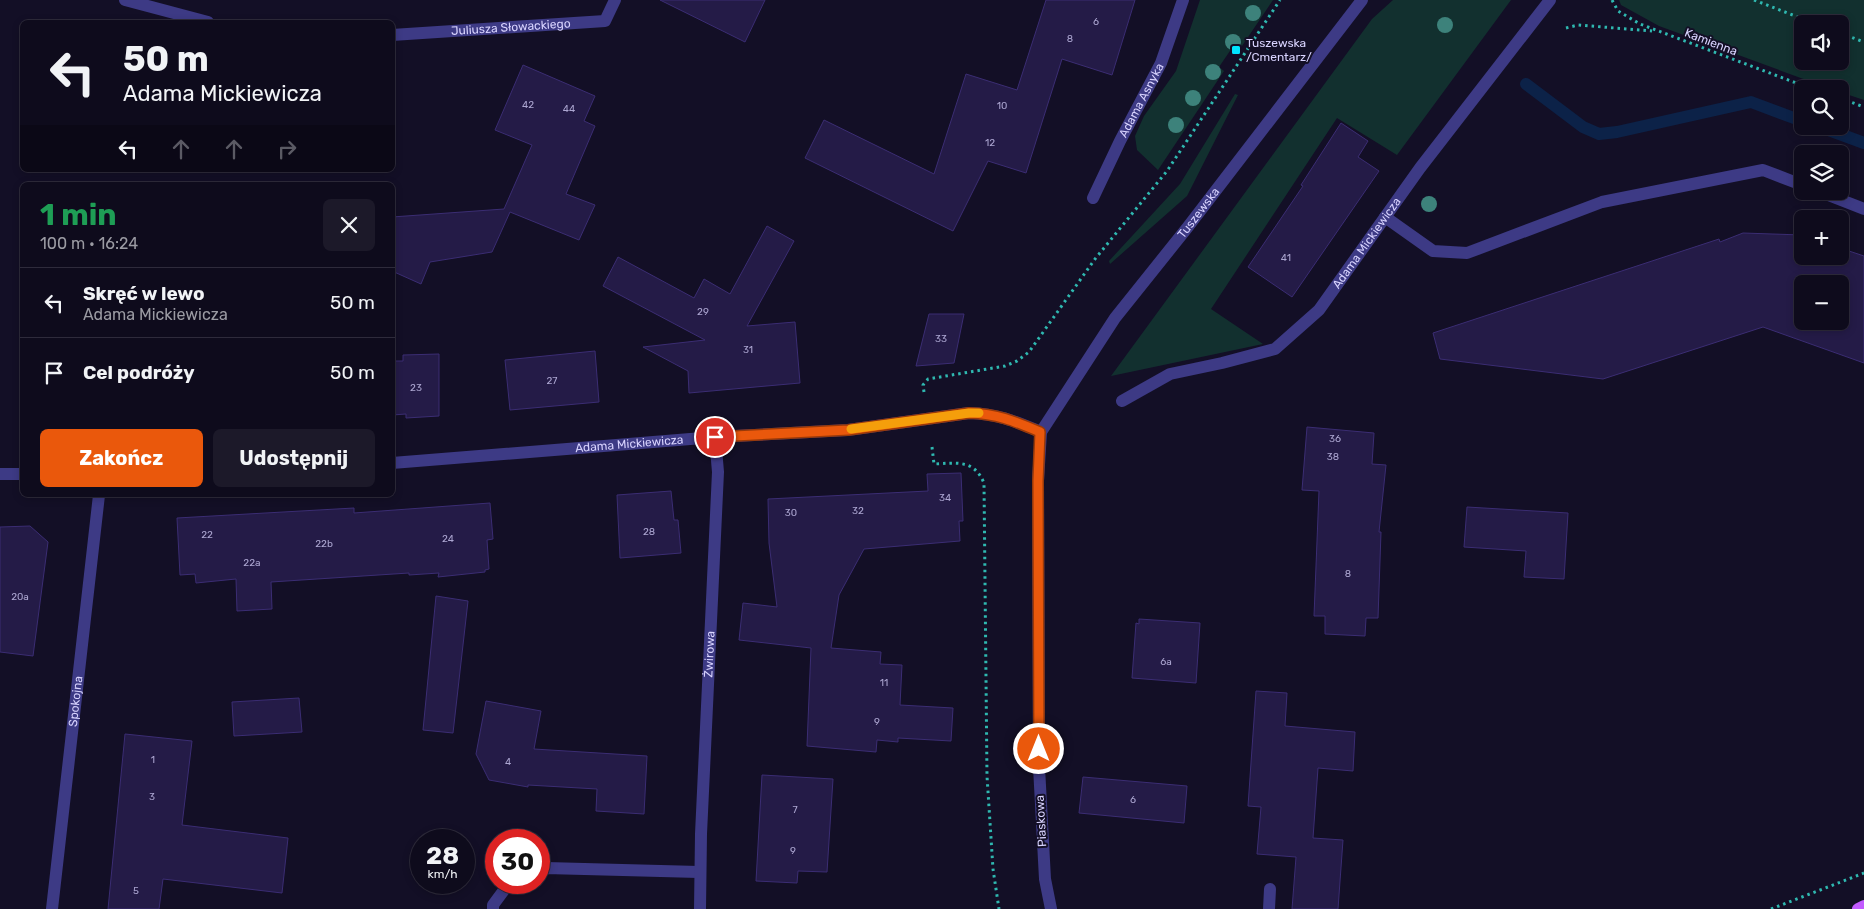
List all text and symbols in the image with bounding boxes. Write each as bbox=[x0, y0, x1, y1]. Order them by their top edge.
map controls bbox=[1794, 15, 1849, 330]
button: sound bbox=[1794, 15, 1849, 70]
street label: Juliusza Słowackiego bbox=[451, 16, 571, 38]
house number: 6 bbox=[1093, 16, 1099, 28]
street label: Kamienna bbox=[1683, 26, 1739, 58]
house number: 8 bbox=[1067, 33, 1073, 45]
place label: Tuszewska /Cmentarz/ bbox=[1246, 36, 1312, 64]
text: 50 m bbox=[123, 38, 209, 80]
icon: left bbox=[40, 40, 105, 105]
marker: Tuszewska /Cmentarz/ bbox=[1230, 44, 1242, 56]
street label: Adama Asnyka bbox=[1116, 61, 1167, 140]
text: Adama Mickiewicza bbox=[123, 80, 322, 107]
button: search bbox=[1794, 80, 1849, 135]
house number: 42 bbox=[522, 99, 534, 111]
house number: 10 bbox=[997, 100, 1007, 112]
house number: 44 bbox=[563, 103, 575, 115]
icon: left bbox=[114, 135, 142, 163]
icon: ahead bbox=[167, 135, 195, 163]
icon: ahead bbox=[220, 135, 248, 163]
icon: right bbox=[273, 135, 301, 163]
house number: 12 bbox=[985, 137, 995, 149]
button: layers bbox=[1794, 145, 1849, 200]
street label: Tuszewska bbox=[1175, 185, 1222, 241]
street label: Adama Mickiewicza bbox=[1329, 195, 1404, 291]
text: 1 min bbox=[40, 197, 117, 233]
button: close bbox=[323, 199, 375, 251]
button: + bbox=[1794, 210, 1849, 265]
text: 100 m · 16:24 bbox=[40, 234, 138, 253]
house number: 41 bbox=[1281, 252, 1291, 264]
button: − bbox=[1794, 275, 1849, 330]
text: Skręć w lewo bbox=[83, 282, 205, 305]
icon: left bbox=[40, 289, 68, 317]
text: 50 m bbox=[330, 291, 375, 314]
text: Adama Mickiewicza bbox=[83, 305, 228, 324]
house number: 29 bbox=[697, 306, 709, 318]
house number: 33 bbox=[935, 333, 947, 345]
house number: 31 bbox=[743, 344, 753, 356]
icon: arrive bbox=[40, 359, 68, 387]
text: Cel podróży bbox=[83, 361, 195, 384]
text: 50 m bbox=[330, 361, 375, 384]
house number: 27 bbox=[547, 375, 558, 387]
house number: 23 bbox=[410, 382, 422, 394]
pin bbox=[694, 416, 736, 458]
icon: arrive bbox=[701, 423, 729, 451]
button: Zakończ bbox=[40, 429, 203, 487]
button: Udostępnij bbox=[213, 429, 375, 487]
street label: Adama Mickiewicza bbox=[575, 433, 684, 455]
house number: 36 bbox=[1329, 433, 1341, 445]
house number: 38 bbox=[1327, 451, 1339, 463]
house number: 34 bbox=[939, 492, 951, 504]
house number: 32 bbox=[852, 505, 864, 517]
house number: 30 bbox=[785, 507, 797, 519]
house number: 28 bbox=[643, 526, 655, 538]
house number: 22 bbox=[201, 529, 213, 541]
house number: 24 bbox=[442, 533, 454, 545]
house number: 22b bbox=[315, 538, 333, 550]
house number: 22a bbox=[243, 557, 261, 569]
house number: 8 bbox=[1345, 568, 1351, 580]
house number: 20a bbox=[11, 591, 29, 603]
street label: Żwirowa bbox=[701, 631, 718, 678]
house number: 6a bbox=[1160, 656, 1172, 668]
street label: Spokojna bbox=[66, 675, 85, 728]
house number: 11 bbox=[880, 677, 888, 689]
house number: 9 bbox=[874, 716, 880, 728]
position arrow bbox=[1012, 722, 1064, 774]
house number: 1 bbox=[151, 754, 155, 766]
house number: 4 bbox=[505, 756, 511, 768]
house number: 3 bbox=[149, 791, 155, 803]
house number: 6 bbox=[1130, 794, 1136, 806]
street label: Piaskowa bbox=[1033, 795, 1049, 847]
house number: 7 bbox=[792, 804, 798, 816]
speed limit sign: 30 bbox=[485, 829, 550, 894]
text: 28 bbox=[426, 841, 459, 870]
house number: 9 bbox=[790, 845, 796, 857]
text: km/h bbox=[428, 867, 457, 881]
house number: 5 bbox=[133, 885, 139, 897]

